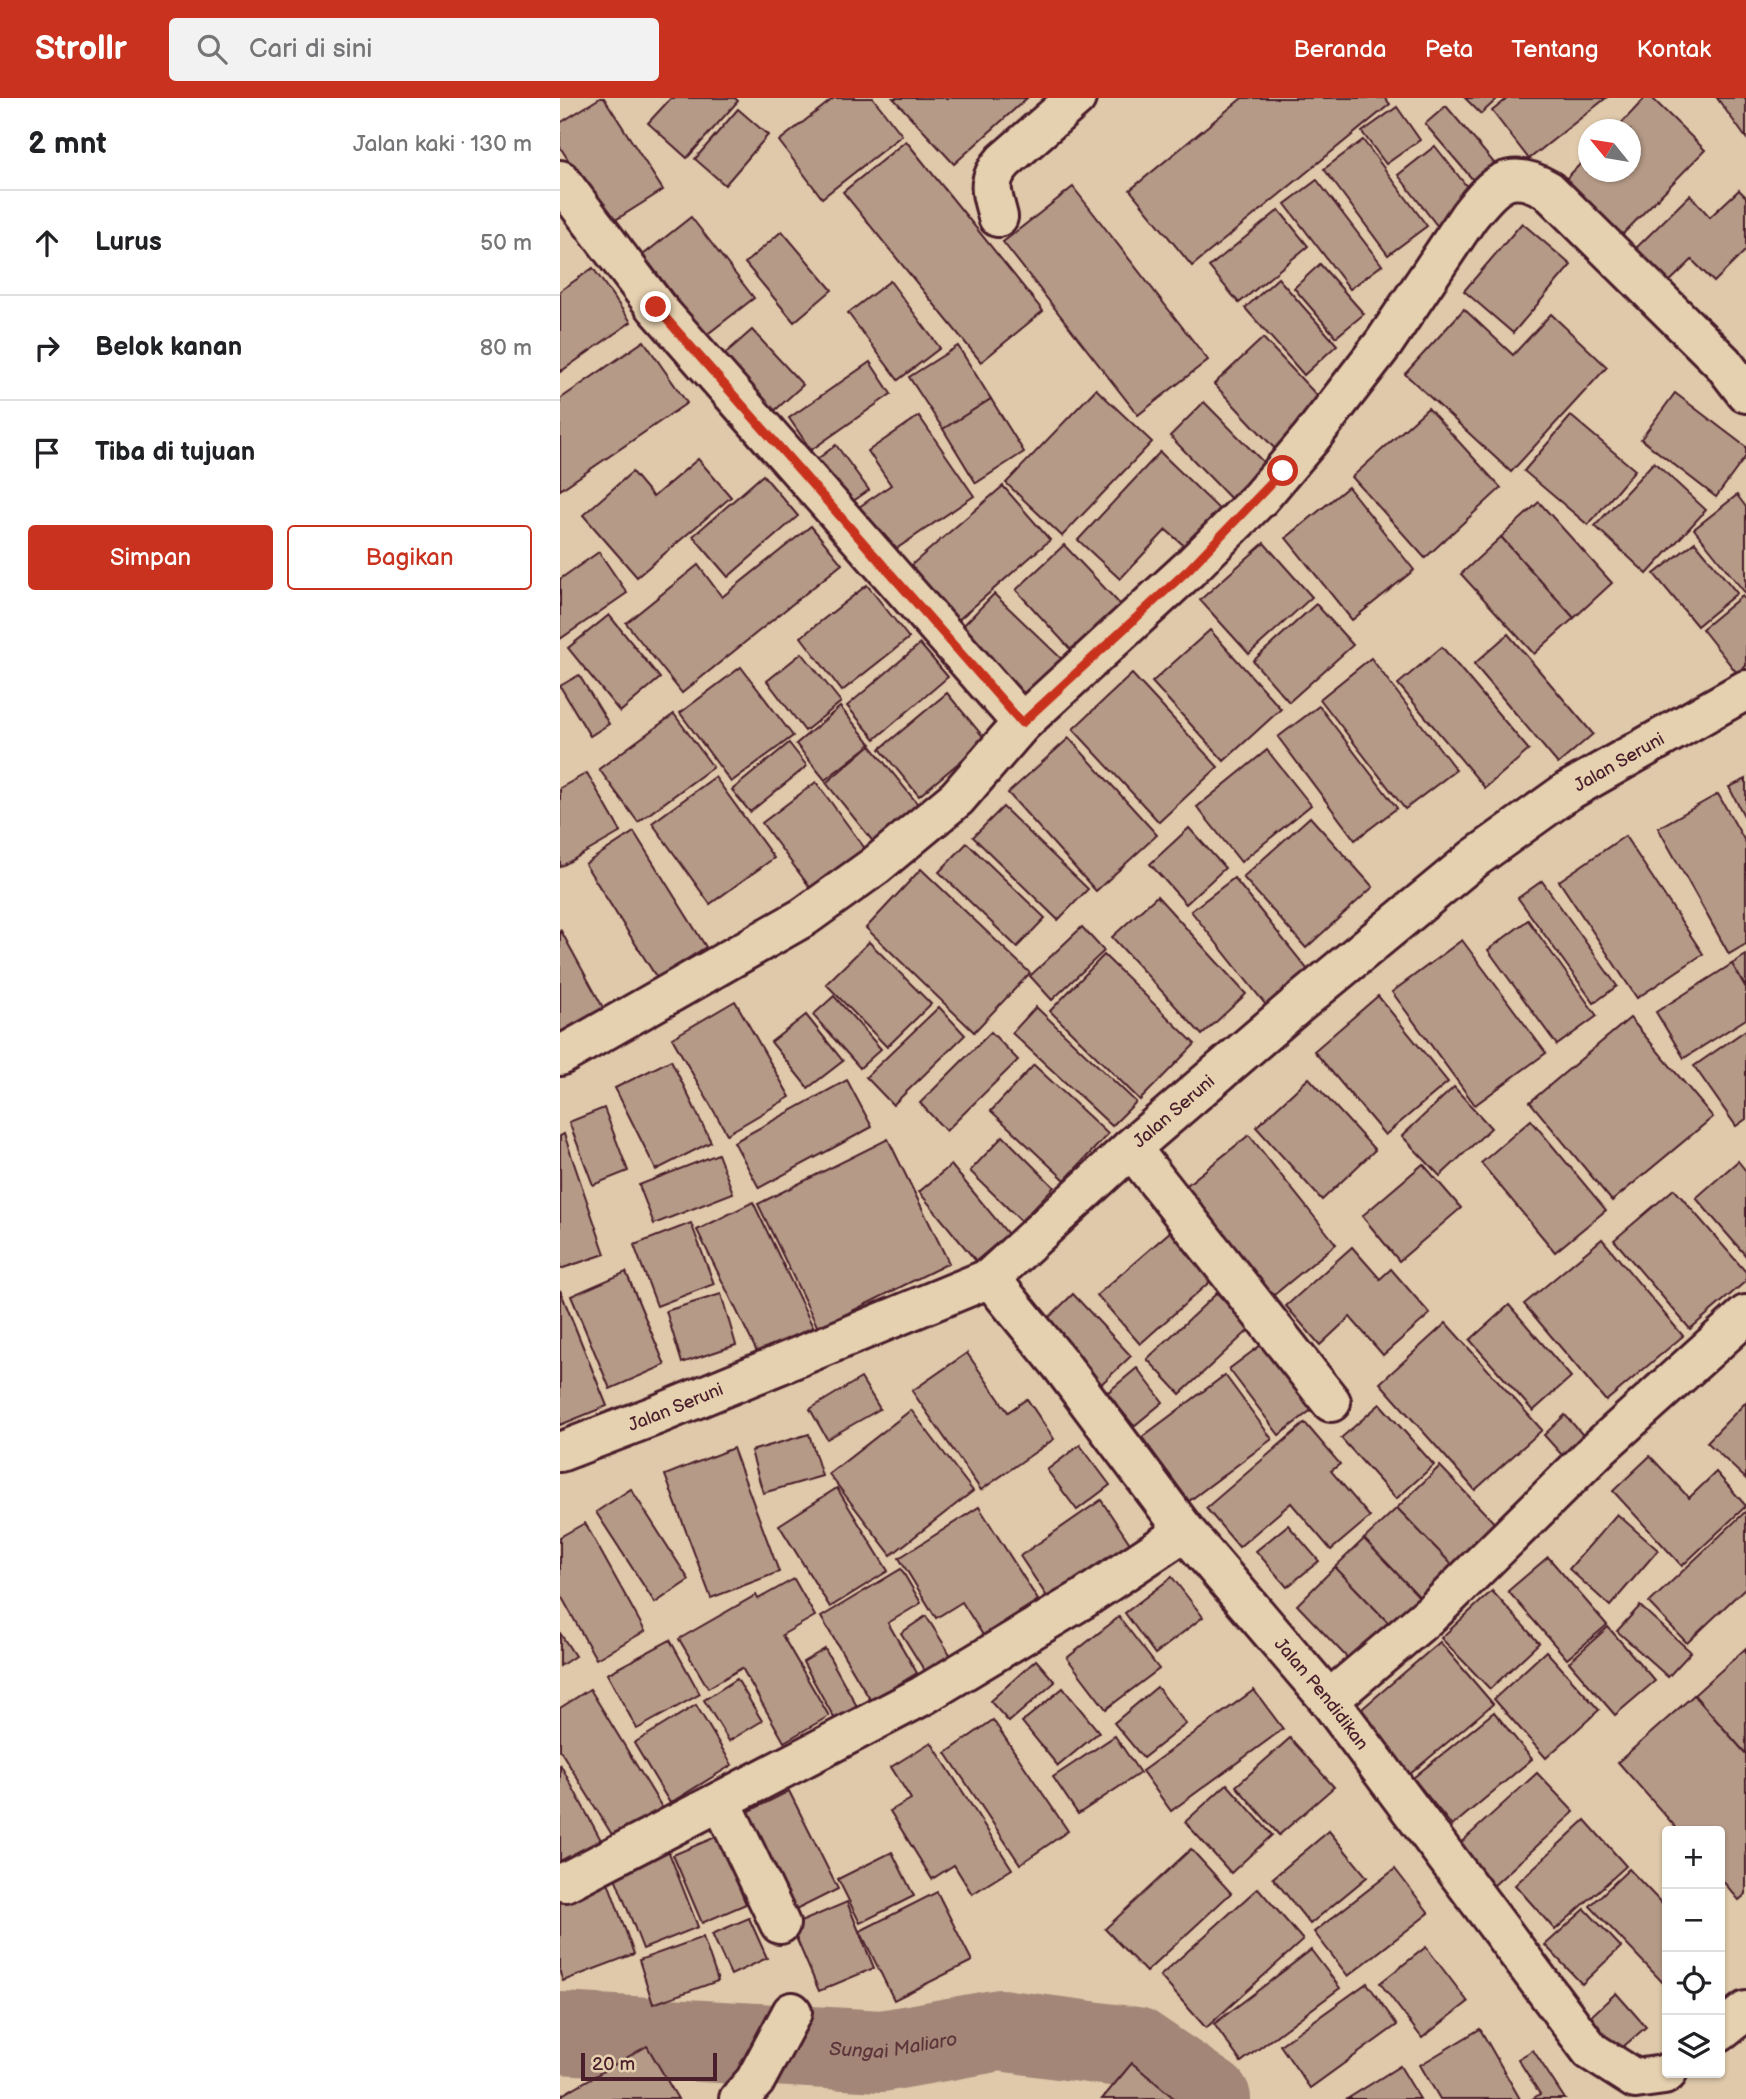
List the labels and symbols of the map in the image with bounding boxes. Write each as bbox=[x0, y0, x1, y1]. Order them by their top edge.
north arrow bbox=[1578, 119, 1641, 182]
route end bbox=[640, 291, 671, 322]
route start bbox=[1267, 455, 1298, 486]
street label: Jalan Seruni bbox=[1570, 729, 1668, 796]
street label: Jalan Seruni bbox=[1129, 1071, 1219, 1152]
street label: Jalan Seruni bbox=[625, 1379, 726, 1436]
street label: Jalan Pendidikan bbox=[1270, 1634, 1373, 1754]
water label: Sungai Maliaro bbox=[828, 2028, 959, 2064]
scale bar bbox=[581, 2050, 718, 2082]

